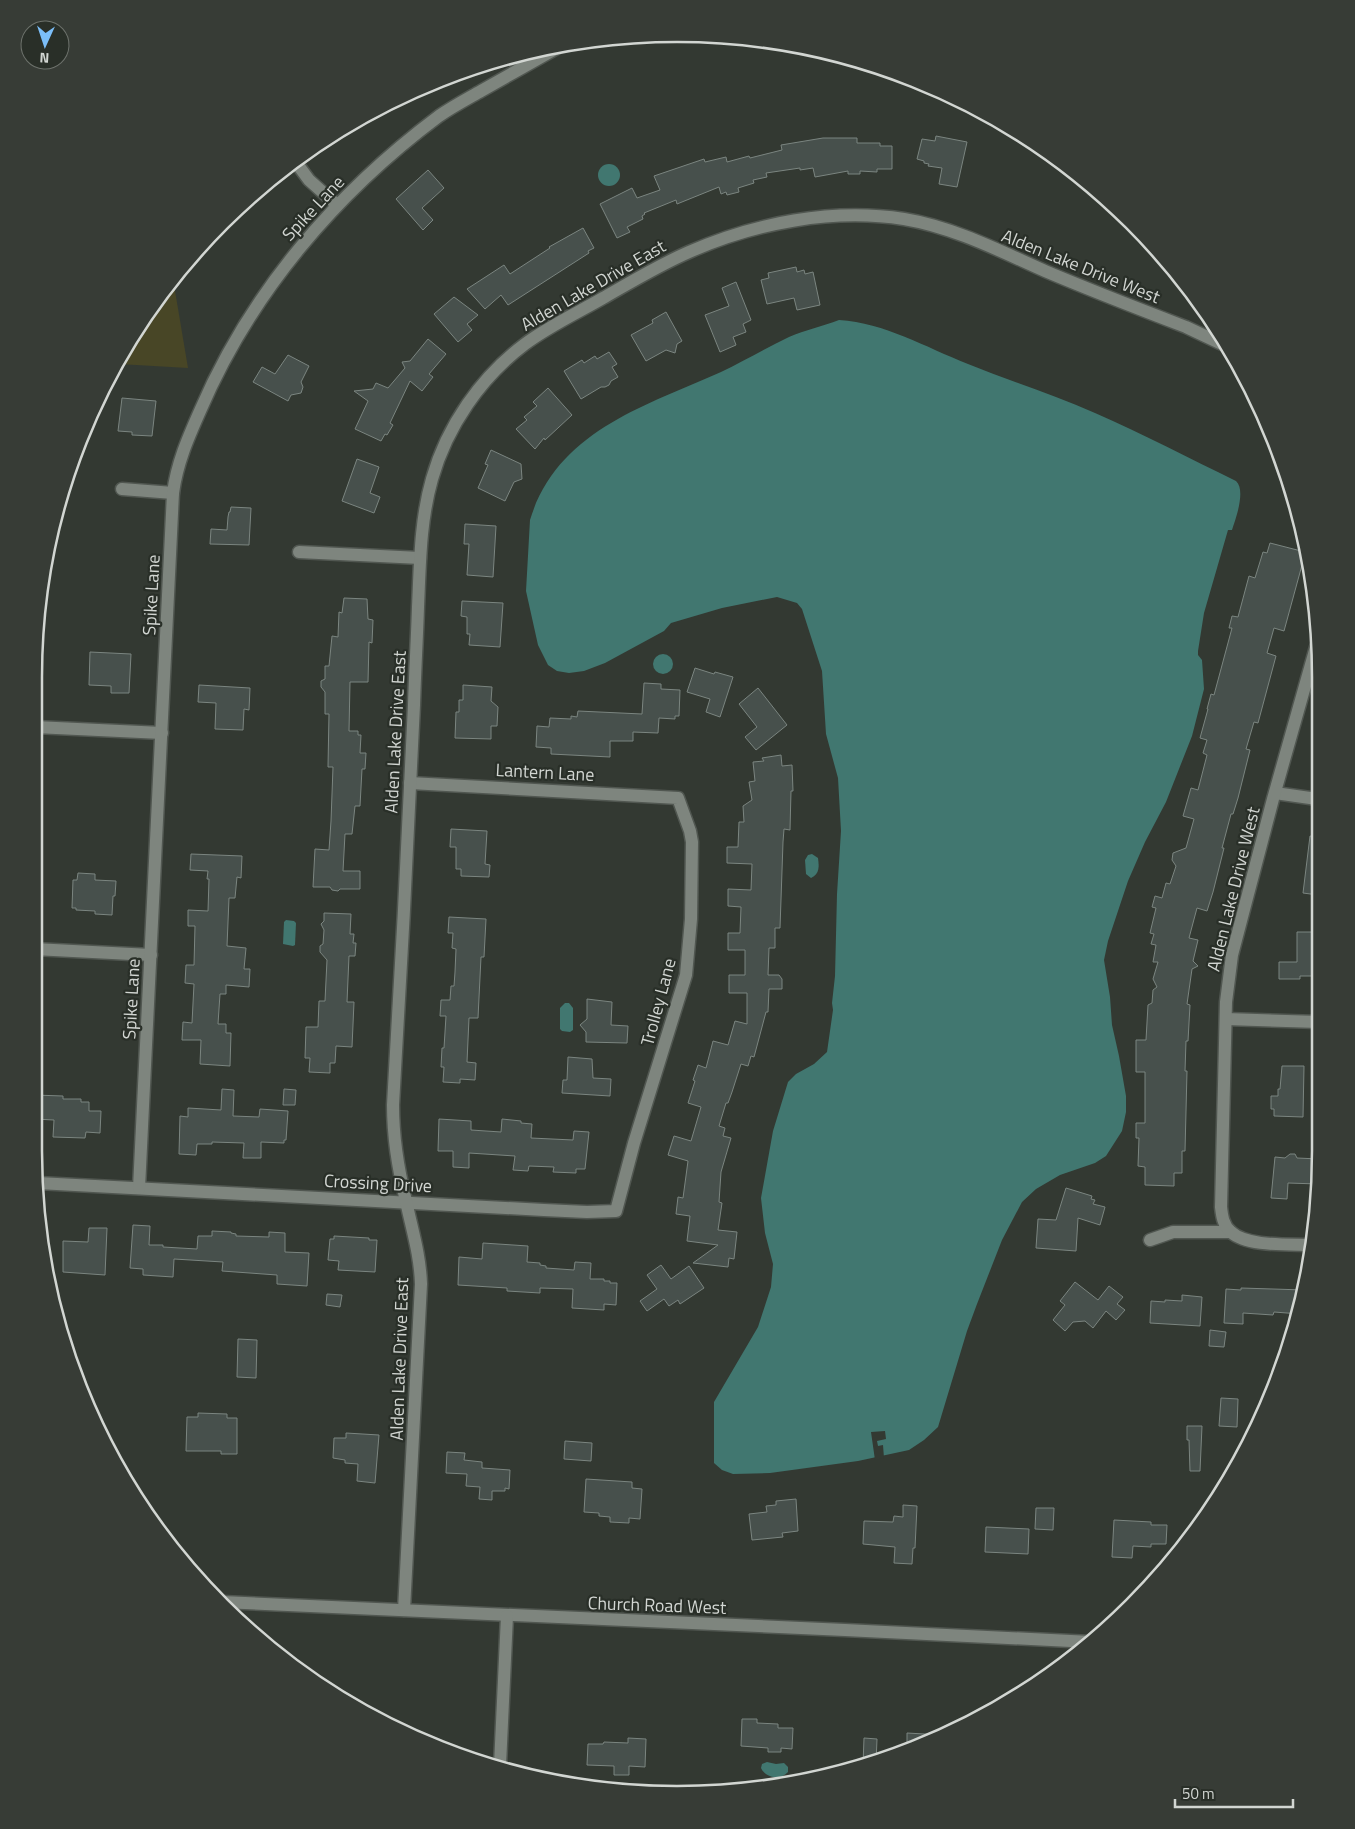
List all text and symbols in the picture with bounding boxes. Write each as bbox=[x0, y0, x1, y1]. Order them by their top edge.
north arrow bbox=[20, 20, 70, 70]
text: N bbox=[39, 48, 50, 69]
street label: Spike Lane bbox=[275, 169, 351, 247]
street label: Alden Lake Drive West bbox=[998, 222, 1165, 310]
street label: Alden Lake Drive East bbox=[516, 232, 671, 337]
street label: Spike Lane bbox=[135, 554, 167, 636]
street label: Alden Lake Drive East bbox=[377, 649, 413, 814]
street label: Lantern Lane bbox=[495, 756, 595, 788]
street label: Alden Lake Drive West bbox=[1199, 803, 1267, 974]
street label: Trolley Lane bbox=[633, 955, 683, 1049]
street label: Spike Lane bbox=[115, 958, 147, 1040]
street label: Crossing Drive bbox=[323, 1167, 433, 1199]
street label: Alden Lake Drive East bbox=[383, 1276, 415, 1441]
street label: Church Road West bbox=[587, 1589, 728, 1621]
scale bar bbox=[1175, 1776, 1292, 1808]
text: 50 m bbox=[1182, 1782, 1215, 1805]

